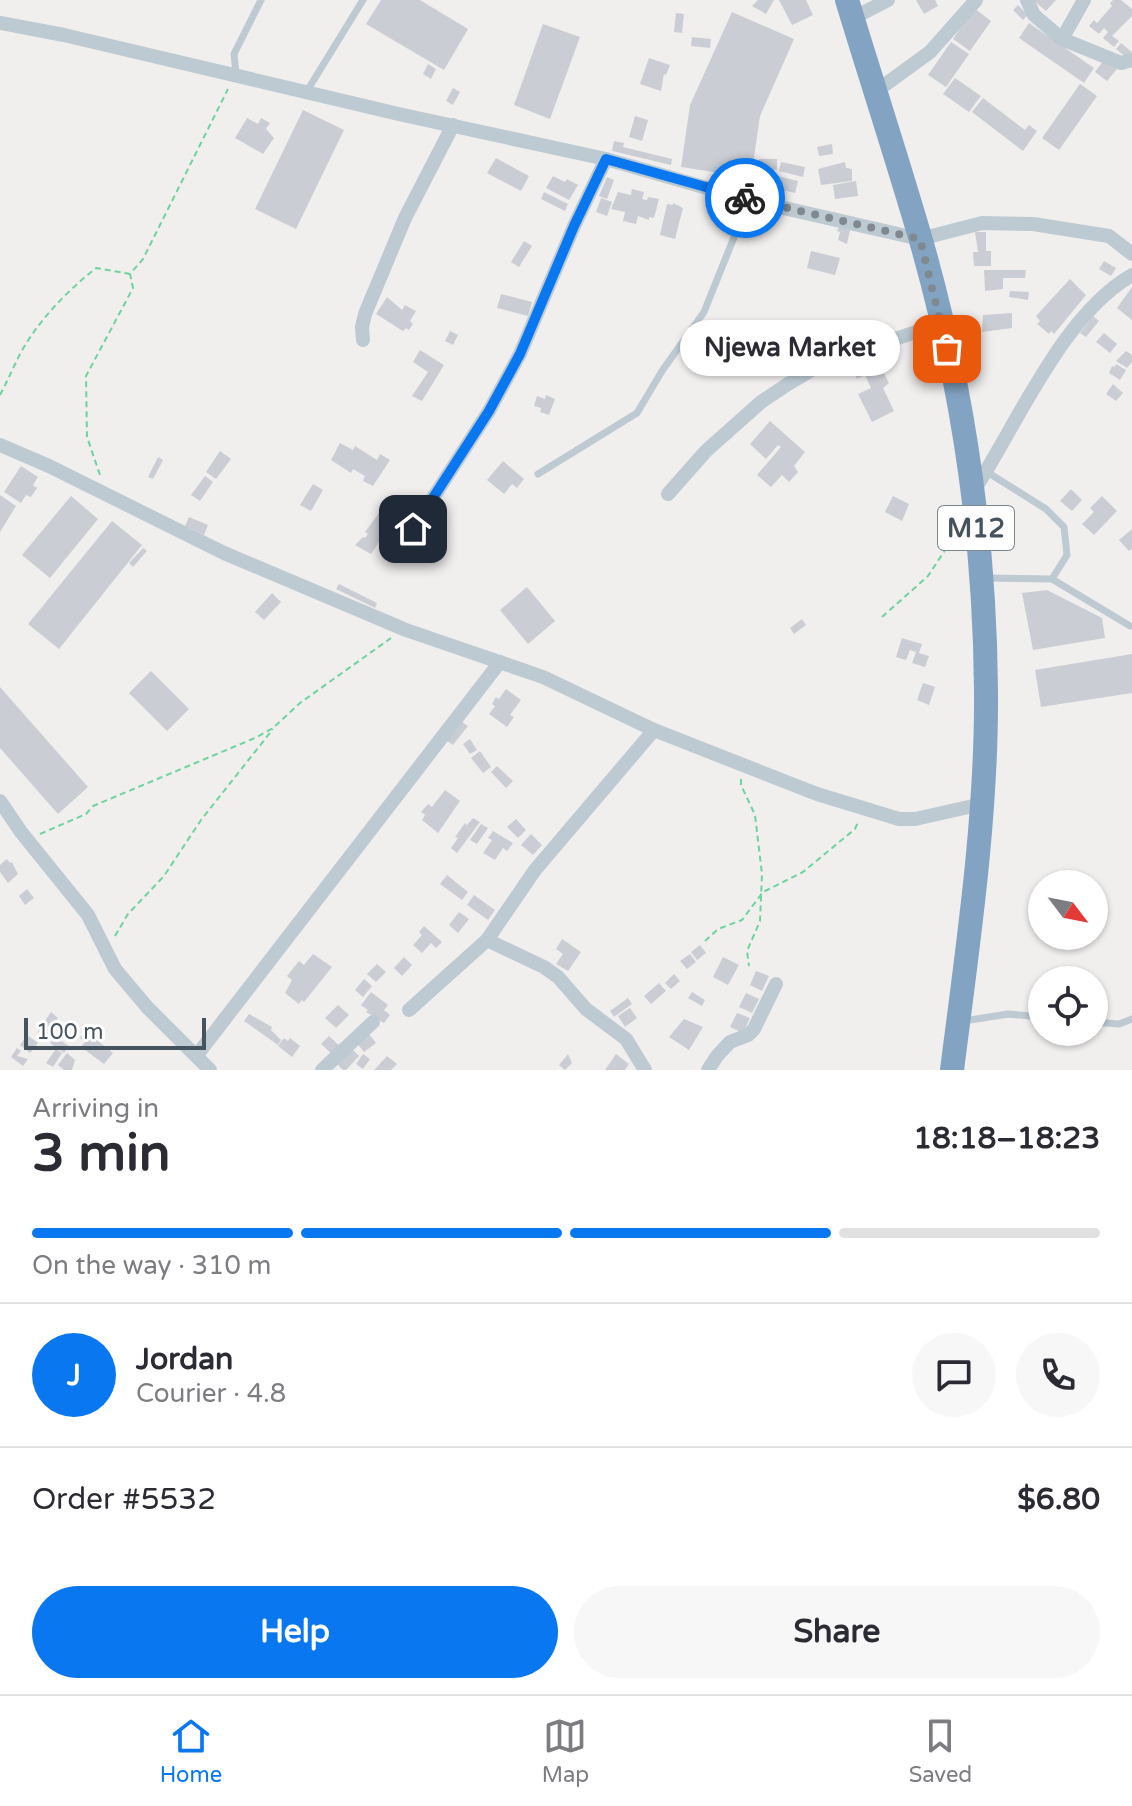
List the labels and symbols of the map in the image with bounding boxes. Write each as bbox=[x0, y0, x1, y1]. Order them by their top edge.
courier bbox=[705, 158, 785, 238]
pin bbox=[913, 315, 981, 383]
callout: Njewa Market bbox=[679, 321, 899, 377]
pin bbox=[379, 495, 447, 563]
road number: M12 bbox=[938, 506, 1014, 550]
north arrow bbox=[1028, 870, 1108, 950]
scale bar bbox=[24, 1014, 206, 1050]

